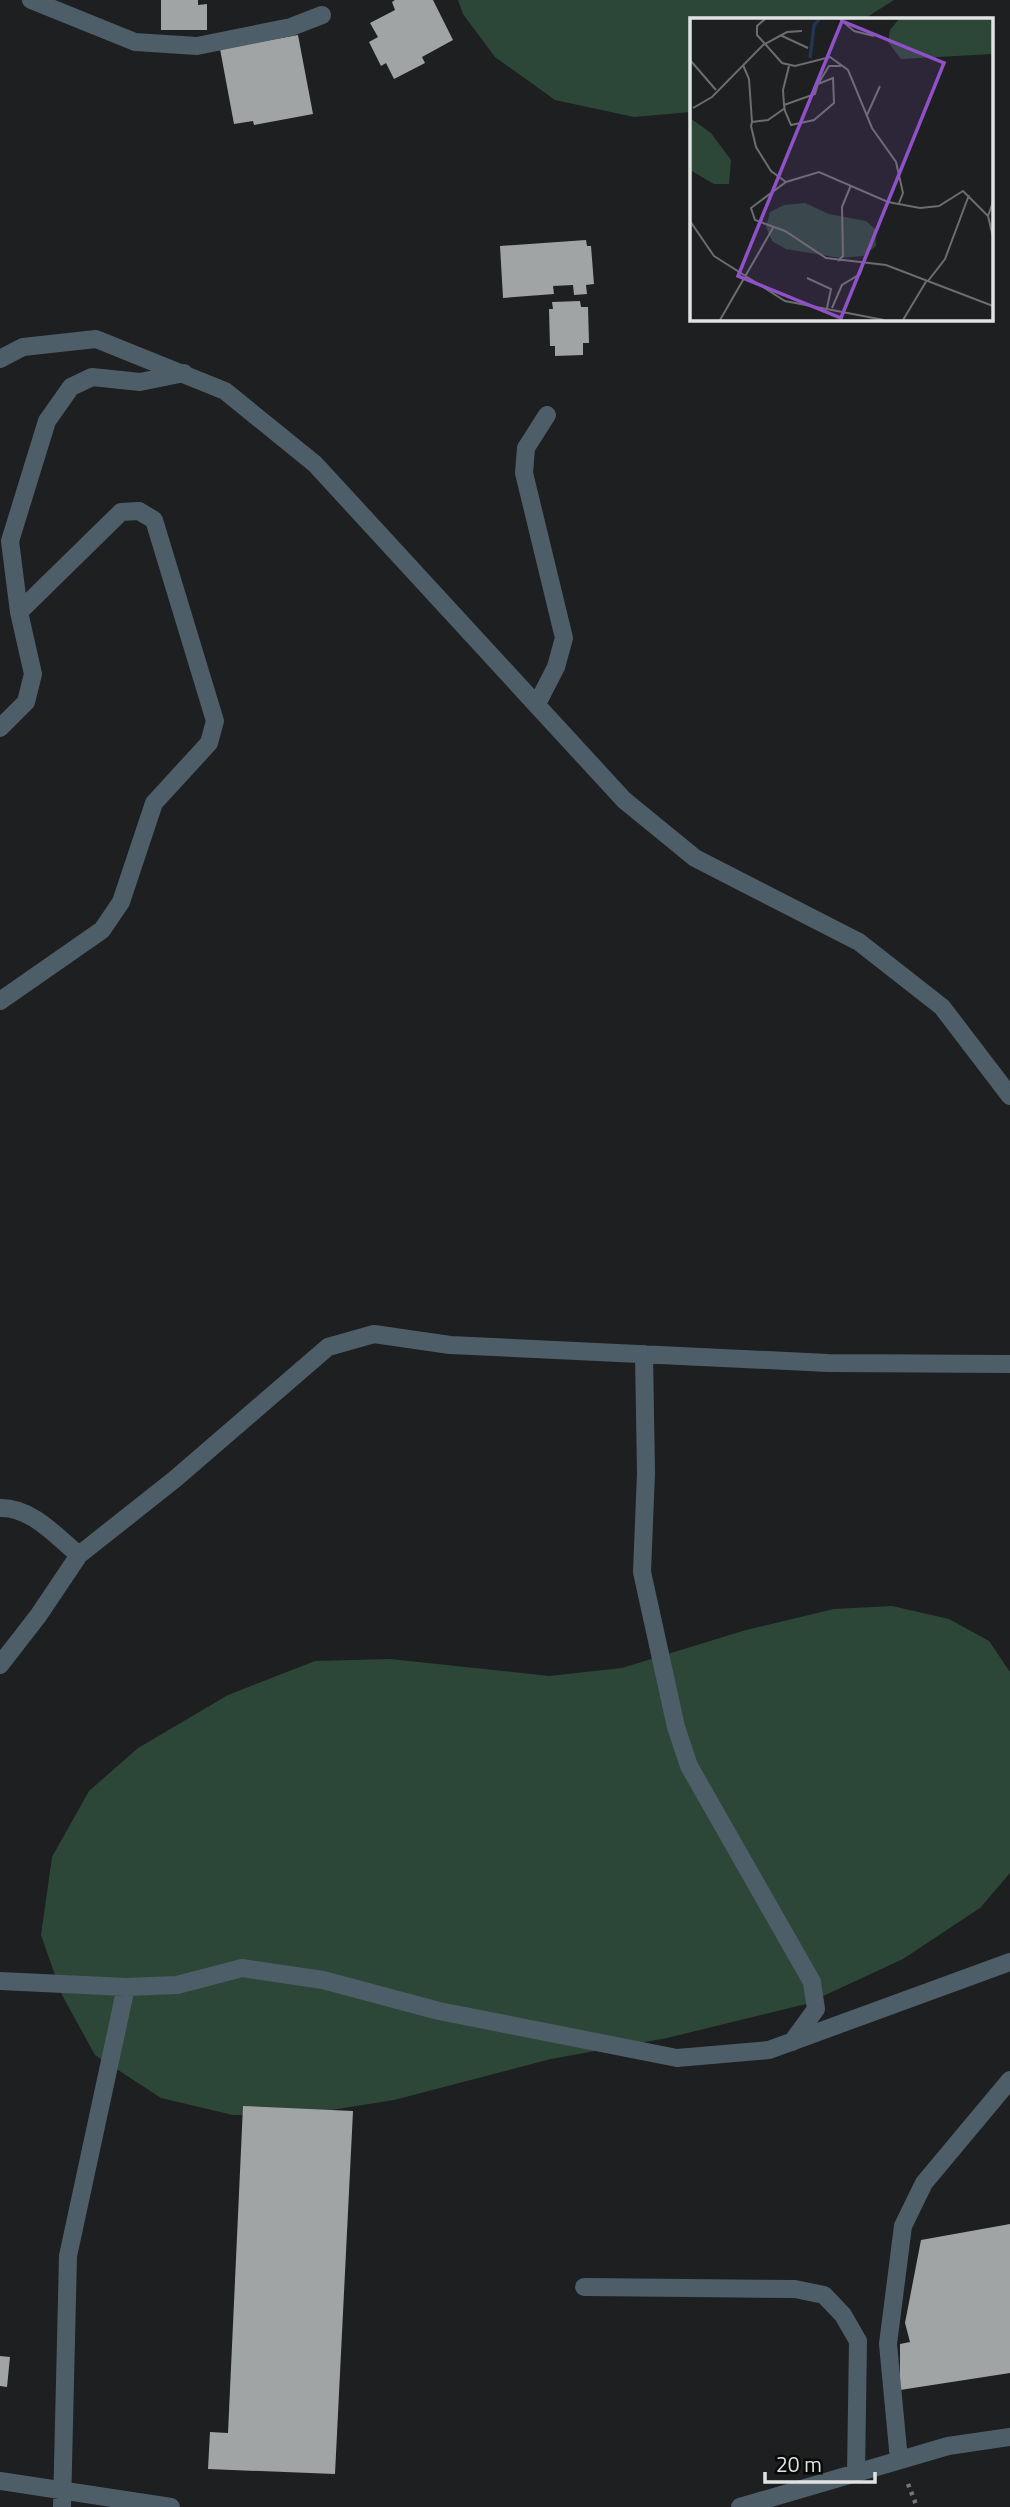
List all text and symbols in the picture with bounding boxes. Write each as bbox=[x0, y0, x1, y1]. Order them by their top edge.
inset map bbox=[690, 18, 992, 320]
scale bar bbox=[765, 2440, 875, 2484]
text: 20 m bbox=[776, 2448, 822, 2480]

